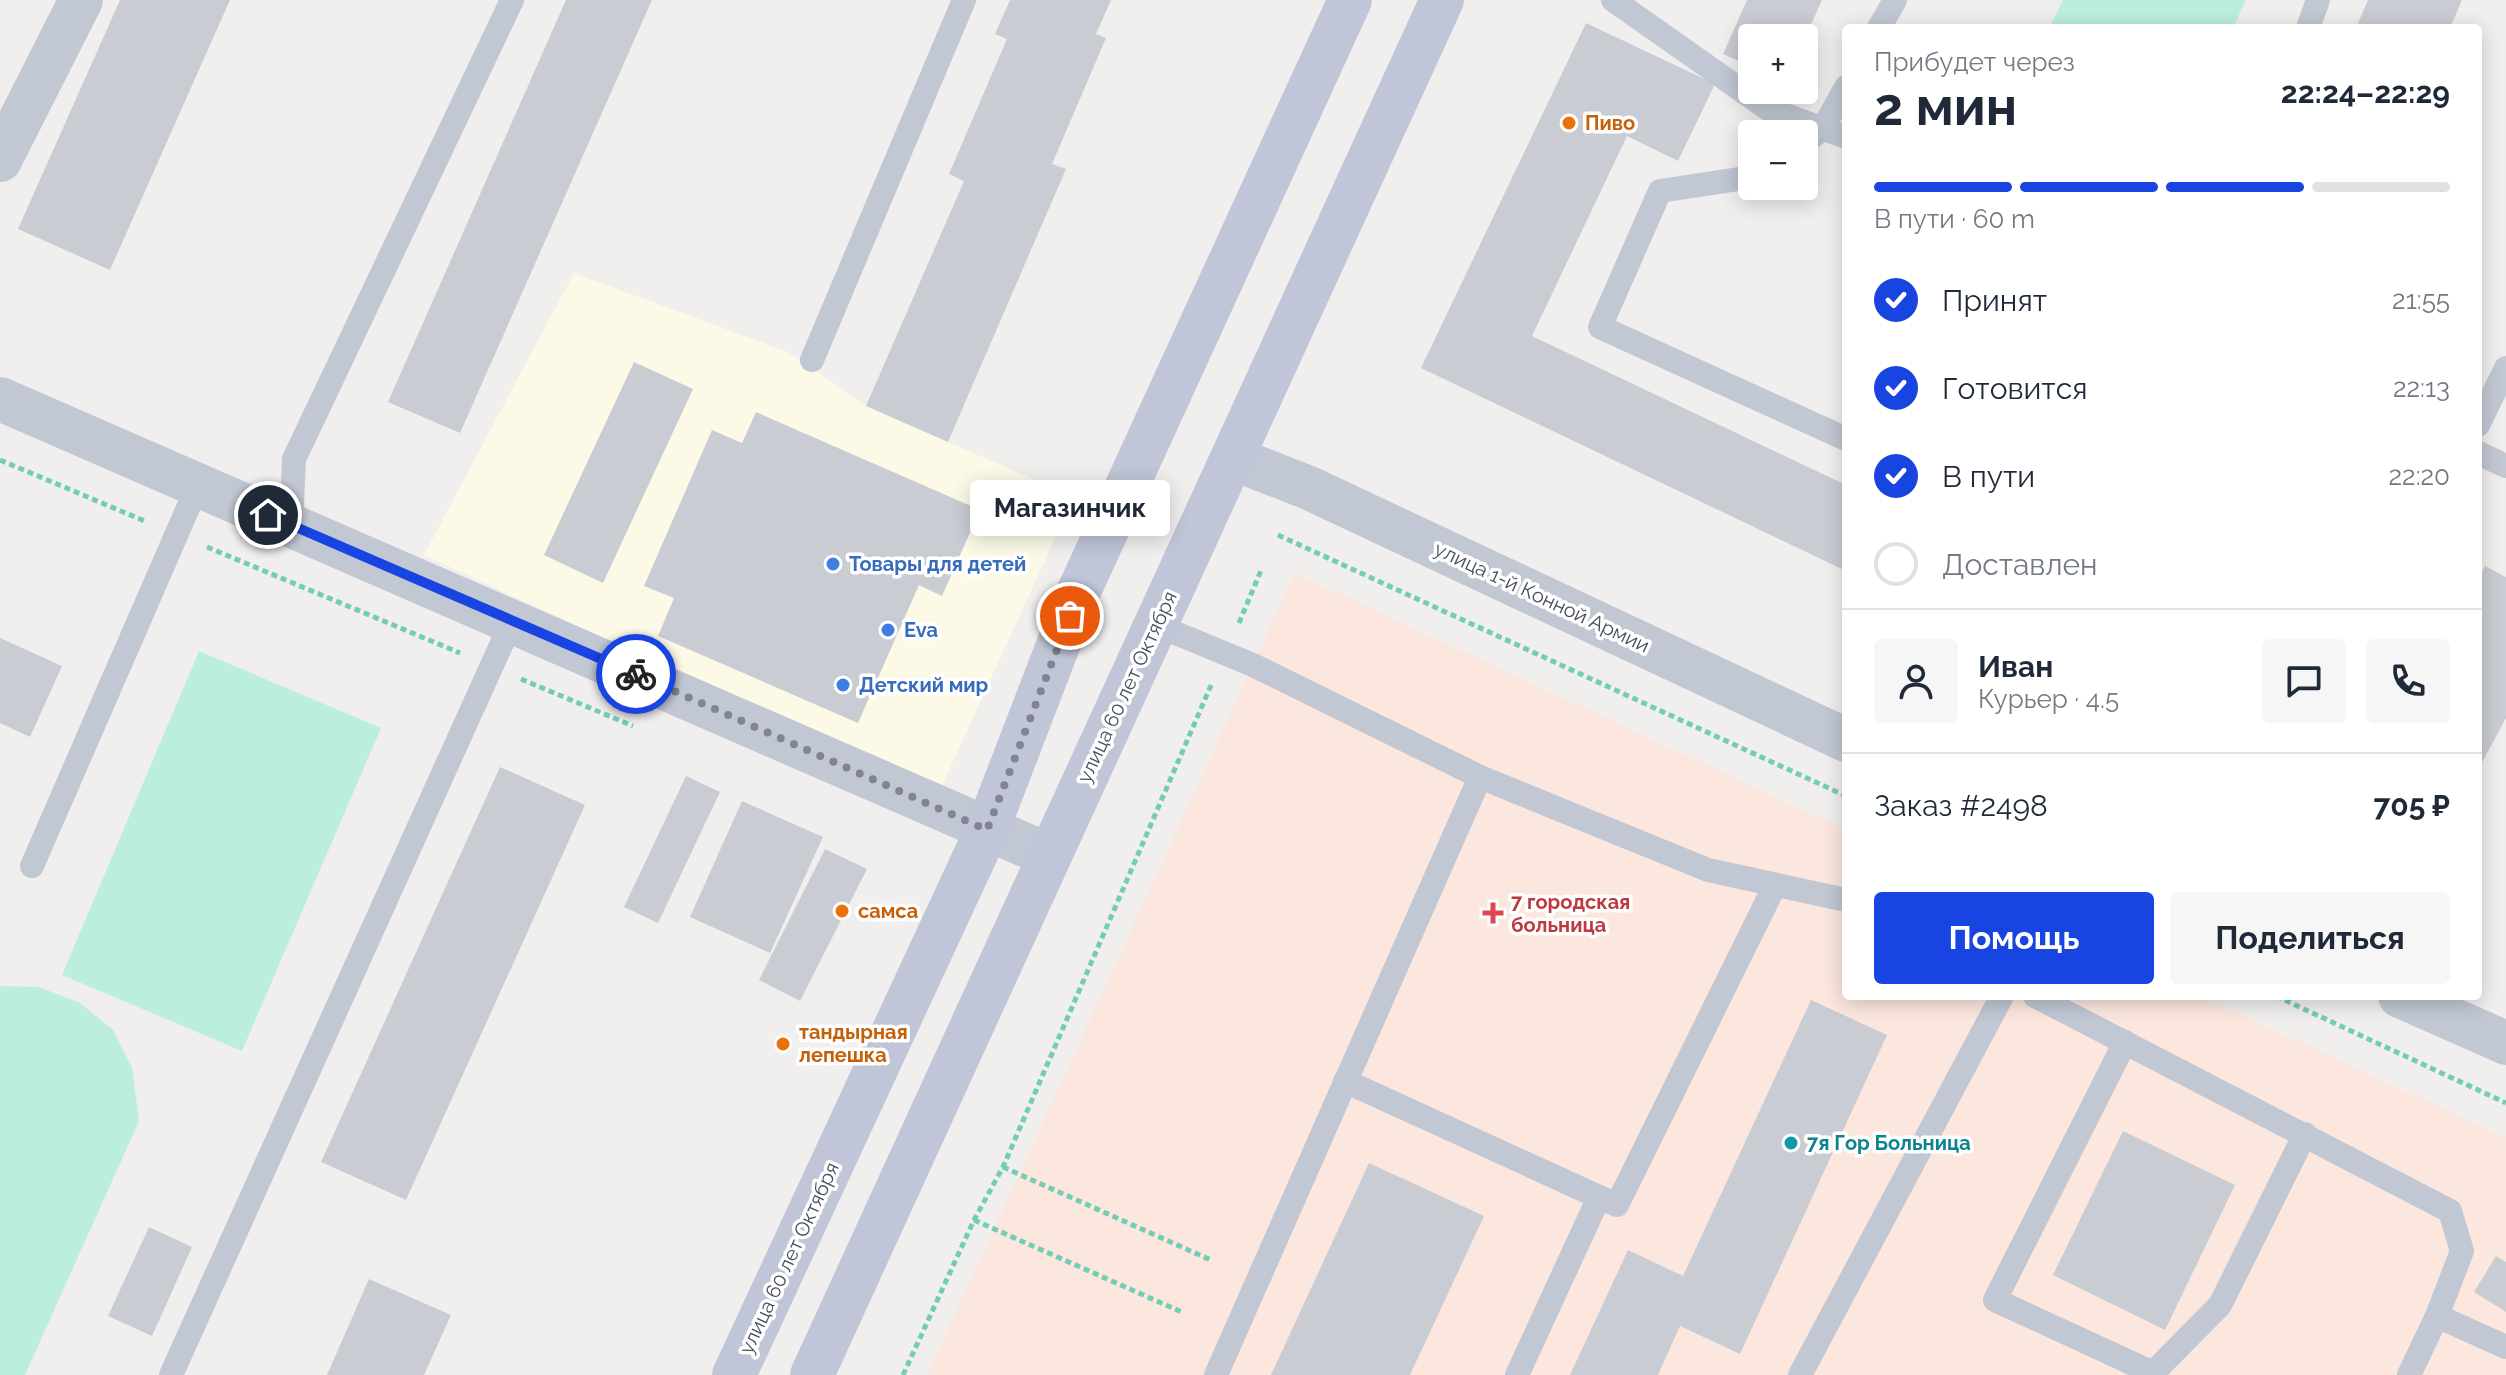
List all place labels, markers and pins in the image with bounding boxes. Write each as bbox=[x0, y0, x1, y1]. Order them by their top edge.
place label: Пиво bbox=[1585, 111, 1635, 135]
marker: Пиво bbox=[1560, 114, 1578, 132]
callout: Магазинчик bbox=[970, 480, 1170, 536]
pin bbox=[234, 481, 302, 549]
place label: Товары для детей bbox=[849, 552, 1026, 576]
marker: Товары для детей bbox=[824, 555, 842, 573]
pin bbox=[1036, 582, 1104, 650]
place label: Eva bbox=[904, 618, 938, 642]
marker: Eva bbox=[879, 621, 897, 639]
place label: Детский мир bbox=[859, 673, 989, 697]
marker: Детский мир bbox=[834, 676, 852, 694]
place label: 7 городская больница bbox=[1511, 890, 1630, 937]
place label: самса bbox=[858, 899, 918, 923]
marker: самса bbox=[833, 902, 851, 920]
marker: 7 городская больница bbox=[1482, 902, 1504, 924]
place label: тандырная лепешка bbox=[799, 1020, 908, 1067]
marker: тандырная лепешка bbox=[774, 1035, 792, 1053]
place label: 7я Гор Больница bbox=[1807, 1131, 1971, 1155]
marker: 7я Гор Больница bbox=[1782, 1134, 1800, 1152]

